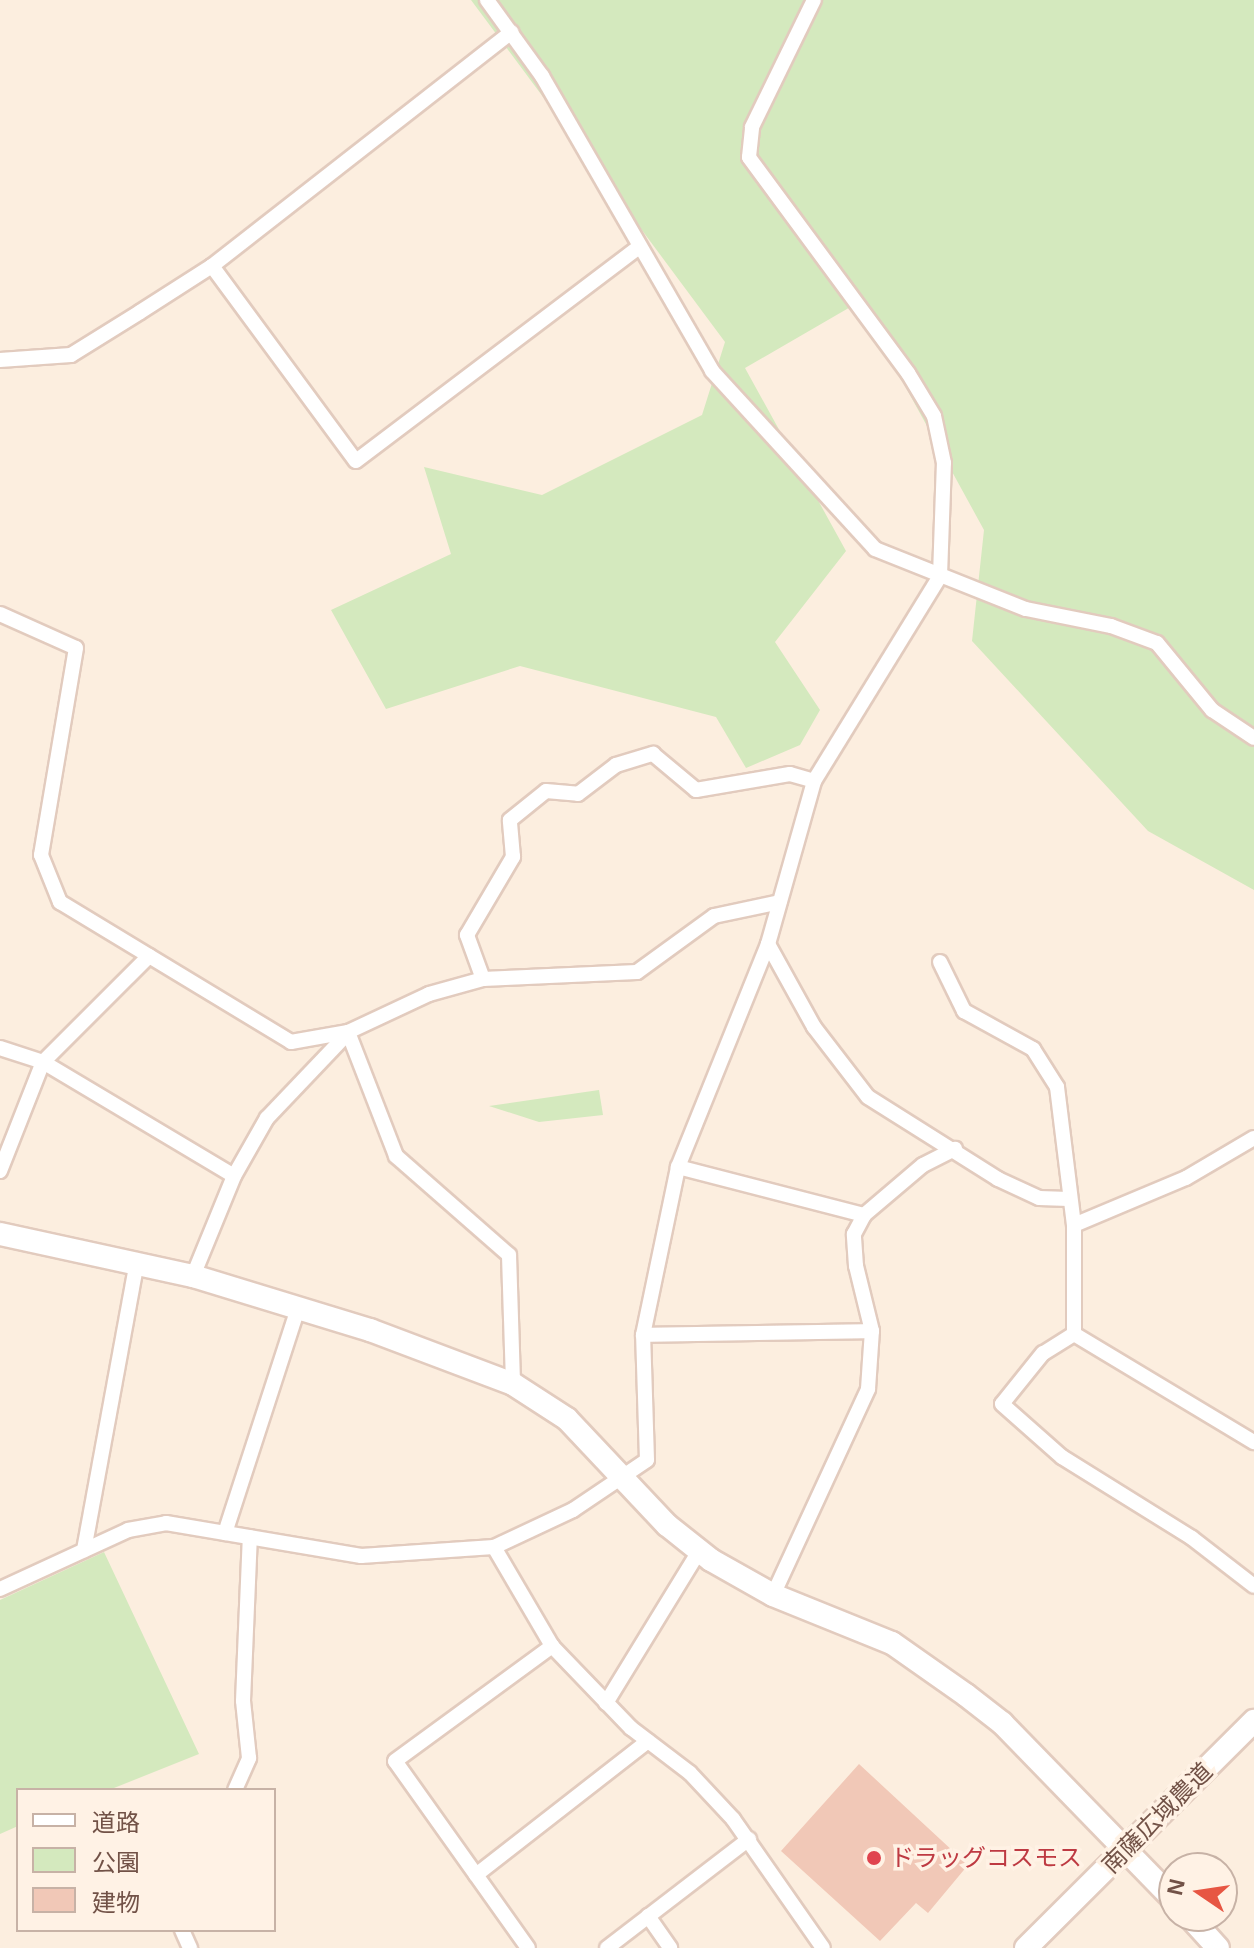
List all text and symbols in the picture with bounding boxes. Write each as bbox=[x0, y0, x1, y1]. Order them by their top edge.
street label: 南薩広域農道 bbox=[1096, 1757, 1218, 1879]
legend bbox=[16, 1788, 276, 1932]
text: 道路 bbox=[92, 1809, 140, 1836]
place label: ドラッグコスモス bbox=[890, 1844, 1082, 1872]
text: 公園 bbox=[92, 1849, 140, 1876]
marker: ドラッグコスモス bbox=[865, 1849, 883, 1867]
north arrow bbox=[1158, 1852, 1238, 1932]
text: N bbox=[1162, 1876, 1190, 1897]
text: 建物 bbox=[92, 1889, 140, 1916]

